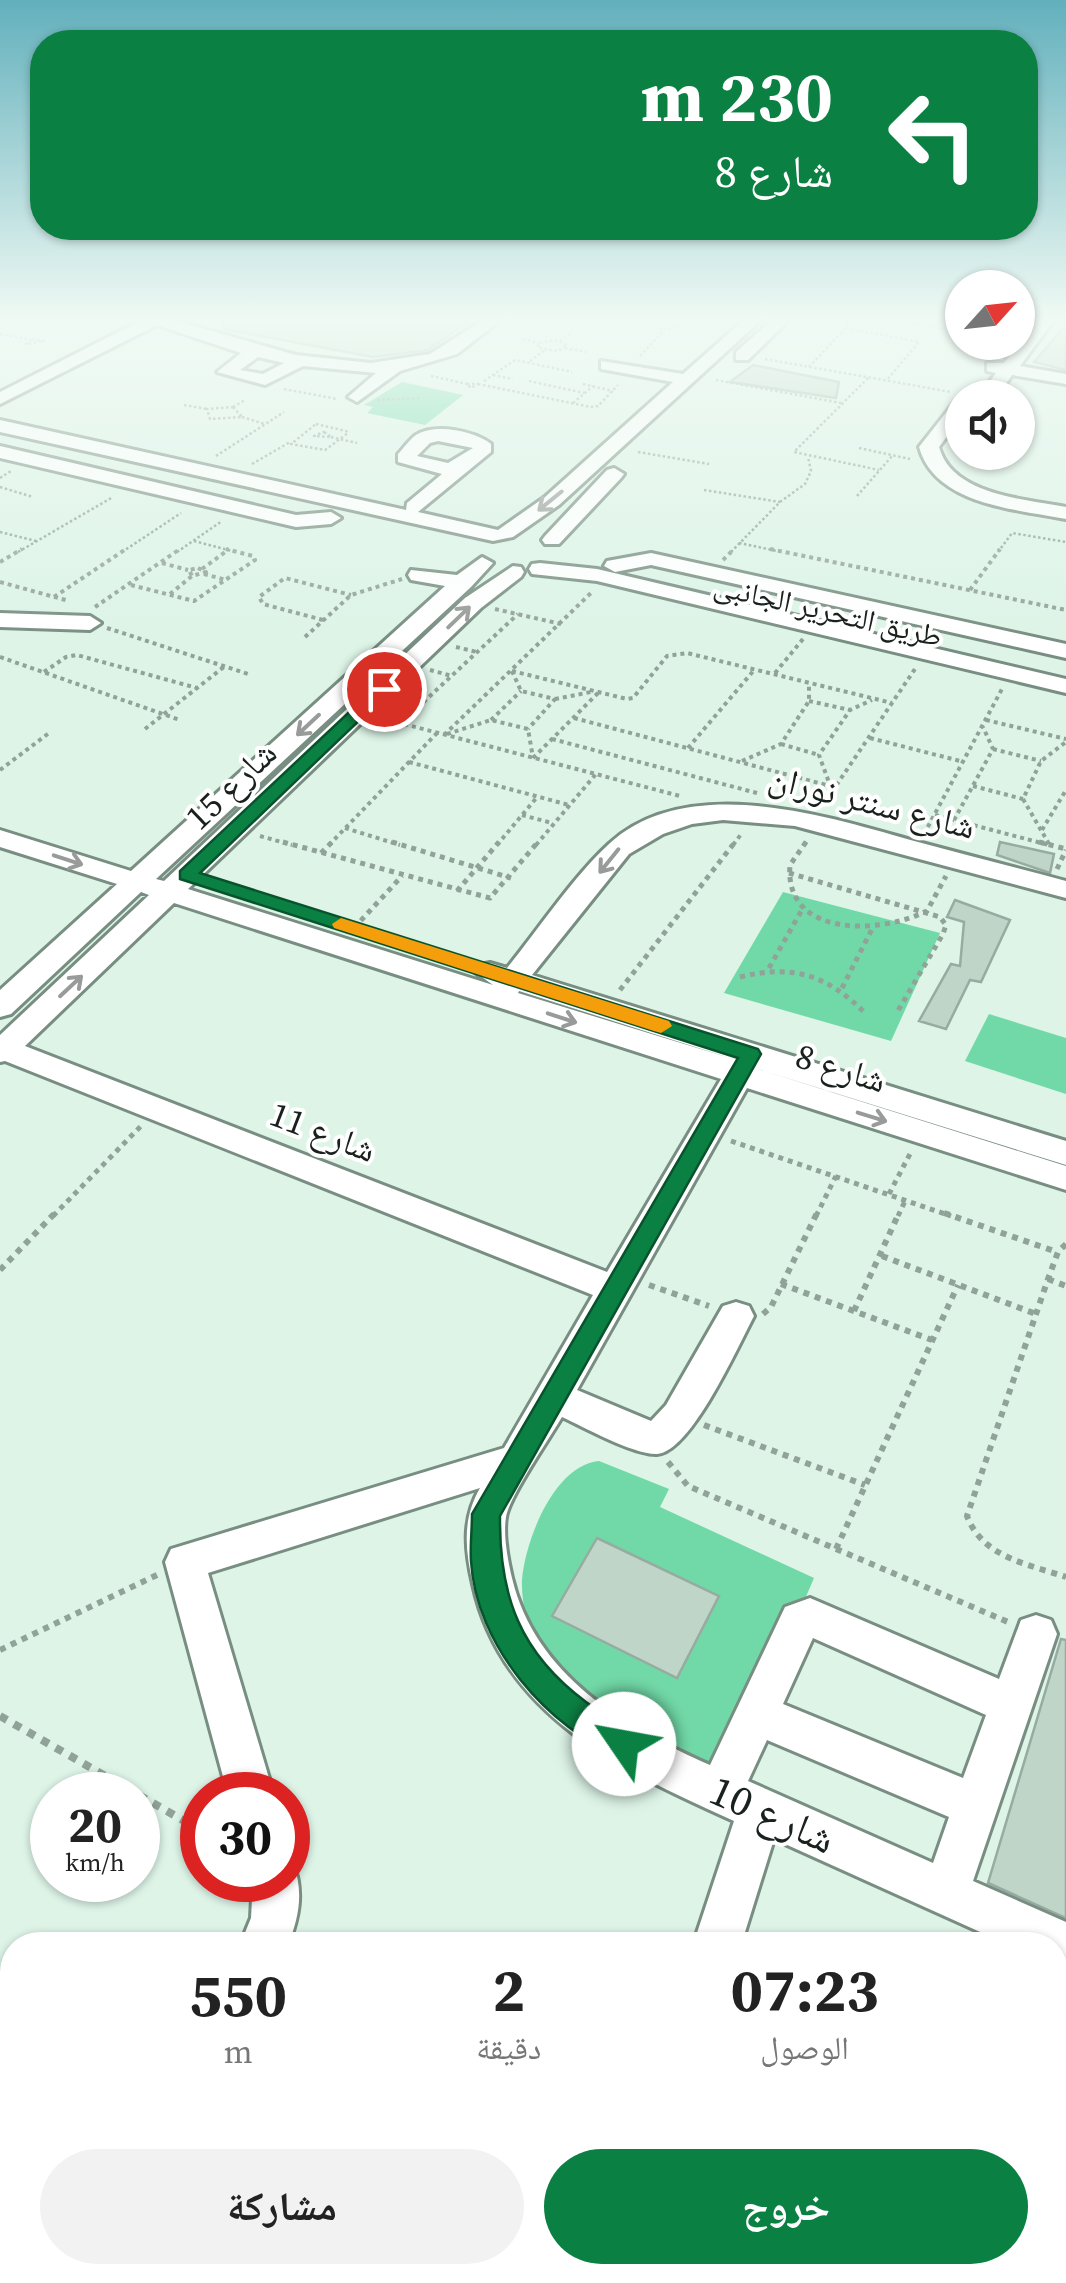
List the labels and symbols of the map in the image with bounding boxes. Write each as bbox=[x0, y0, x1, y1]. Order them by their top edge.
north arrow bbox=[945, 270, 1035, 360]
one-way arrow bbox=[537, 490, 563, 512]
street label: طريق التحرير الجانبى bbox=[710, 564, 946, 657]
one-way arrow bbox=[446, 606, 471, 629]
pin bbox=[342, 647, 427, 732]
one-way arrow bbox=[296, 713, 320, 737]
street label: شارع 15 bbox=[175, 730, 287, 840]
street label: شارع سنتر نوران bbox=[764, 753, 980, 851]
one-way arrow bbox=[598, 848, 620, 874]
one-way arrow bbox=[52, 852, 83, 870]
one-way arrow bbox=[58, 974, 83, 998]
one-way arrow bbox=[546, 1011, 578, 1029]
street label: شارع 8 bbox=[790, 1032, 892, 1104]
street label: شارع 11 bbox=[263, 1090, 383, 1174]
one-way arrow bbox=[856, 1109, 887, 1127]
position arrow bbox=[572, 1692, 676, 1796]
street label: شارع 10 bbox=[701, 1761, 845, 1867]
speed limit sign: 30 bbox=[180, 1772, 310, 1902]

